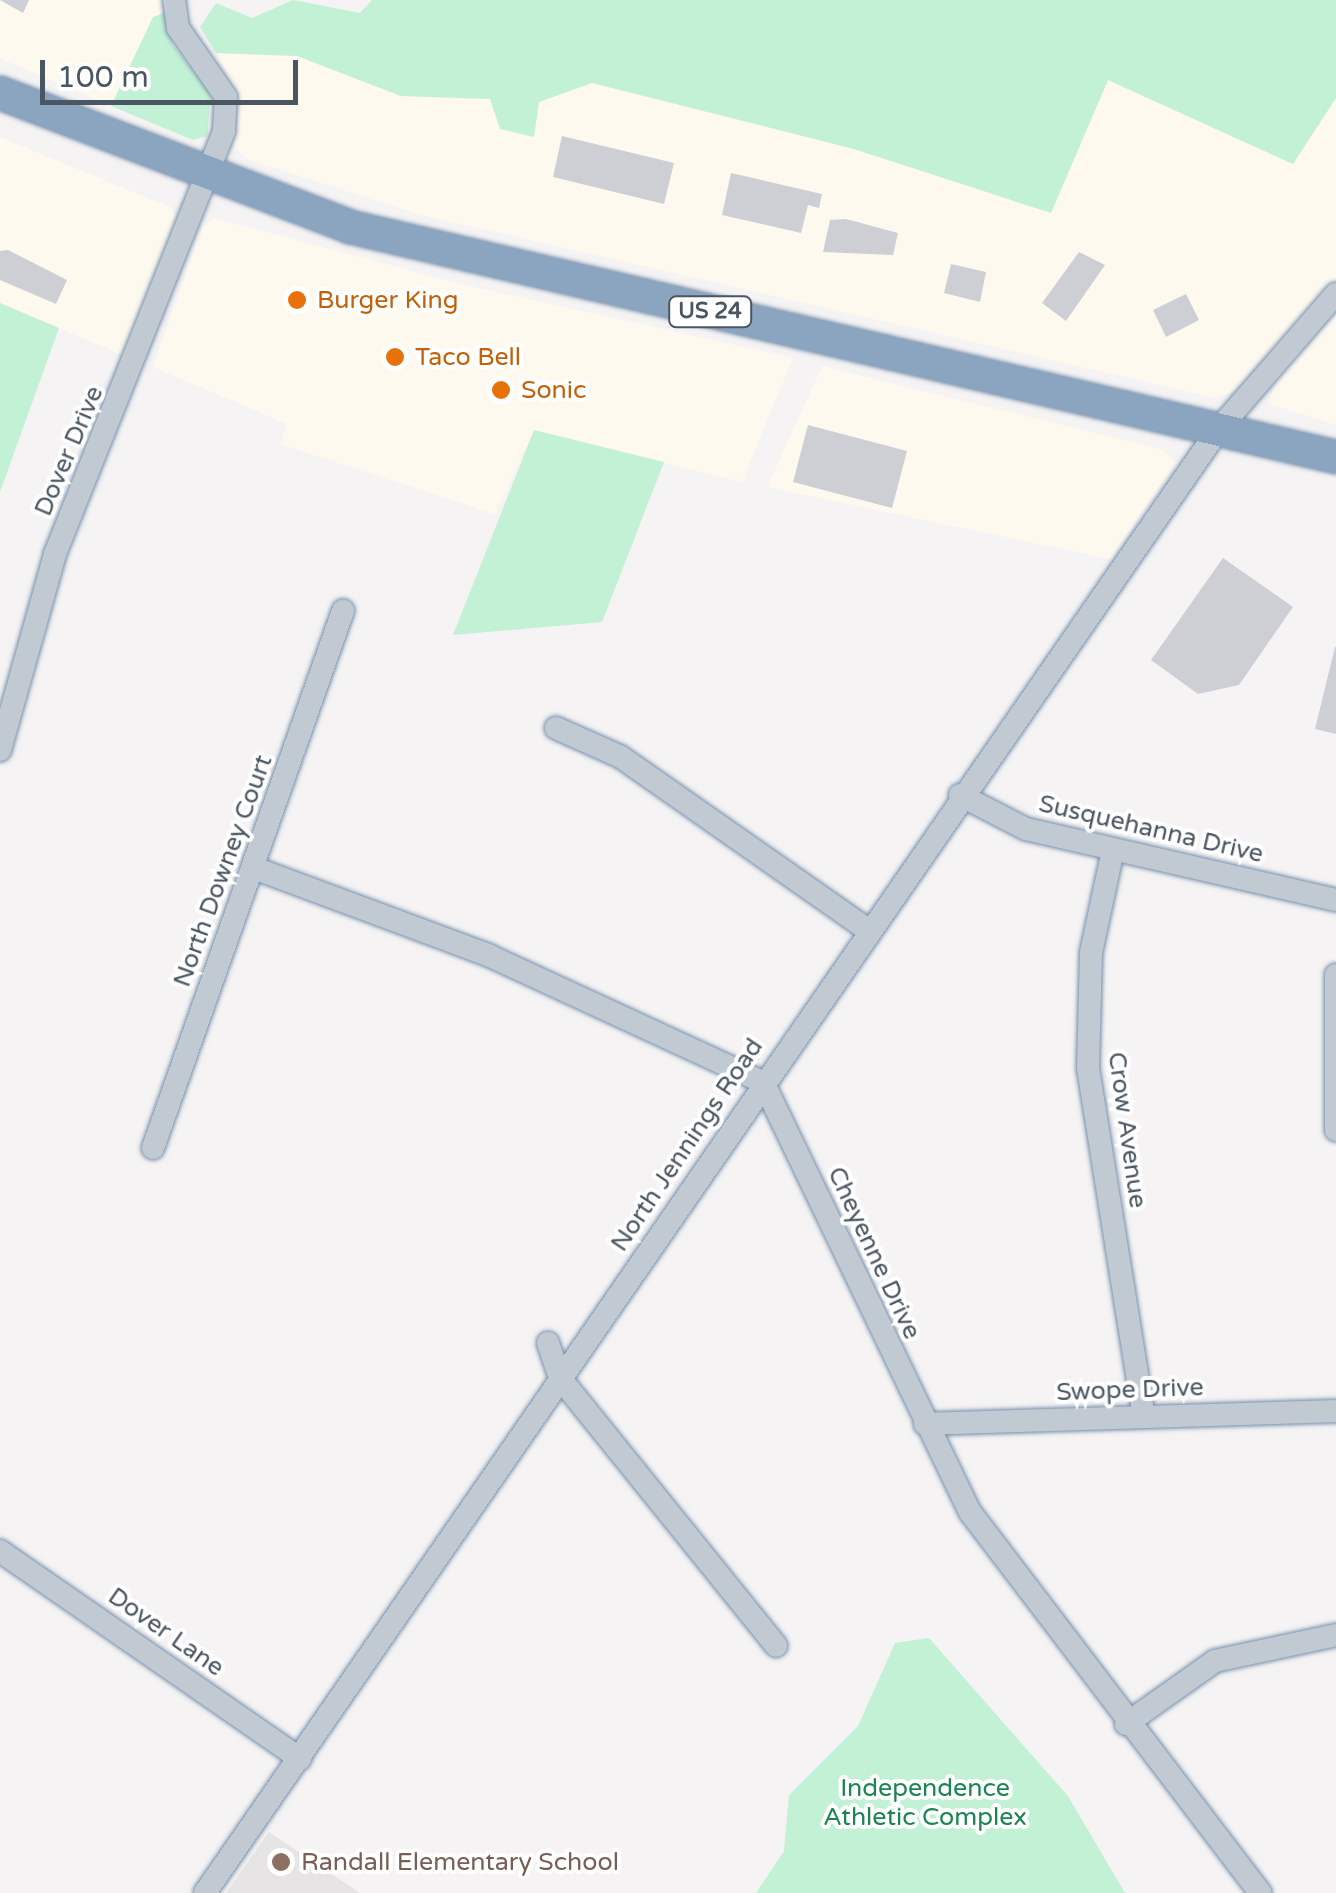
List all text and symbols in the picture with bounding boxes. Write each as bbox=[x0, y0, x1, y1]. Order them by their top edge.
scale bar bbox=[45, 40, 302, 102]
text: 100 m bbox=[57, 59, 149, 96]
place label: Burger King bbox=[317, 285, 459, 315]
marker: Burger King bbox=[286, 289, 308, 311]
road number: US 24 bbox=[668, 295, 752, 329]
place label: Taco Bell bbox=[415, 342, 521, 372]
marker: Taco Bell bbox=[384, 346, 406, 368]
place label: Sonic bbox=[521, 375, 586, 405]
marker: Sonic bbox=[490, 379, 512, 401]
street label: Dover Drive bbox=[28, 382, 110, 520]
street label: North Downey Court bbox=[167, 751, 279, 991]
street label: Susquehanna Drive bbox=[1036, 789, 1266, 869]
street label: North Jennings Road bbox=[605, 1033, 769, 1257]
street label: Crow Avenue bbox=[1101, 1050, 1153, 1210]
street label: Cheyenne Drive bbox=[821, 1162, 927, 1344]
street label: Swope Drive bbox=[1056, 1372, 1204, 1408]
street label: Dover Lane bbox=[102, 1581, 230, 1683]
park label: Independence Athletic Complex bbox=[823, 1774, 1027, 1833]
place label: Randall Elementary School bbox=[301, 1847, 619, 1877]
marker: Randall Elementary School bbox=[270, 1851, 292, 1873]

